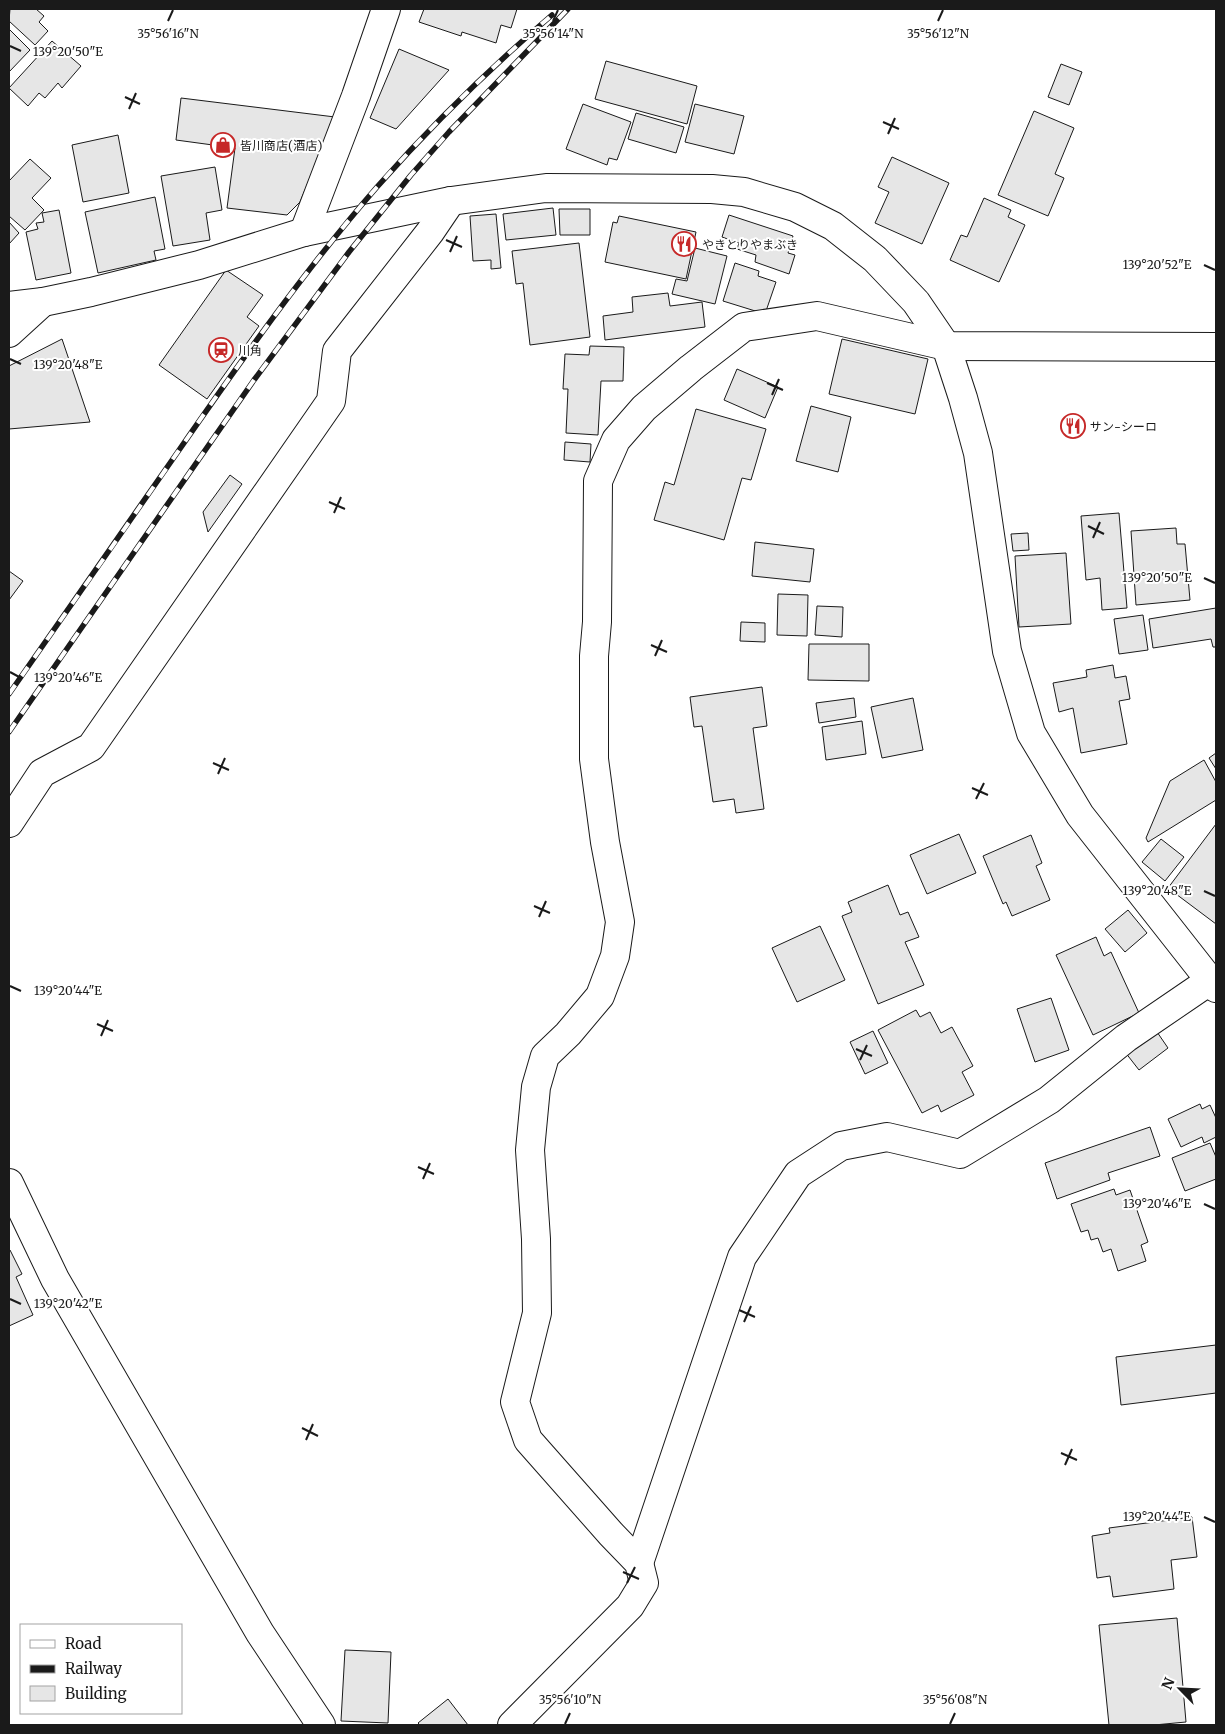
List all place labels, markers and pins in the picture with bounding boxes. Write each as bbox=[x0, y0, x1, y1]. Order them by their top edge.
shop icon: 皆川商店(酒店) bbox=[210, 132, 236, 158]
place label: 皆川商店(酒店) bbox=[240, 138, 322, 153]
restaurant icon: やきとりやまぶき bbox=[671, 231, 697, 257]
place label: やきとりやまぶき bbox=[702, 237, 798, 252]
station icon: 川角 bbox=[208, 337, 234, 363]
place label: 川角 bbox=[238, 343, 262, 358]
restaurant icon: サン-シーロ bbox=[1060, 413, 1086, 439]
place label: サン-シーロ bbox=[1090, 419, 1157, 434]

